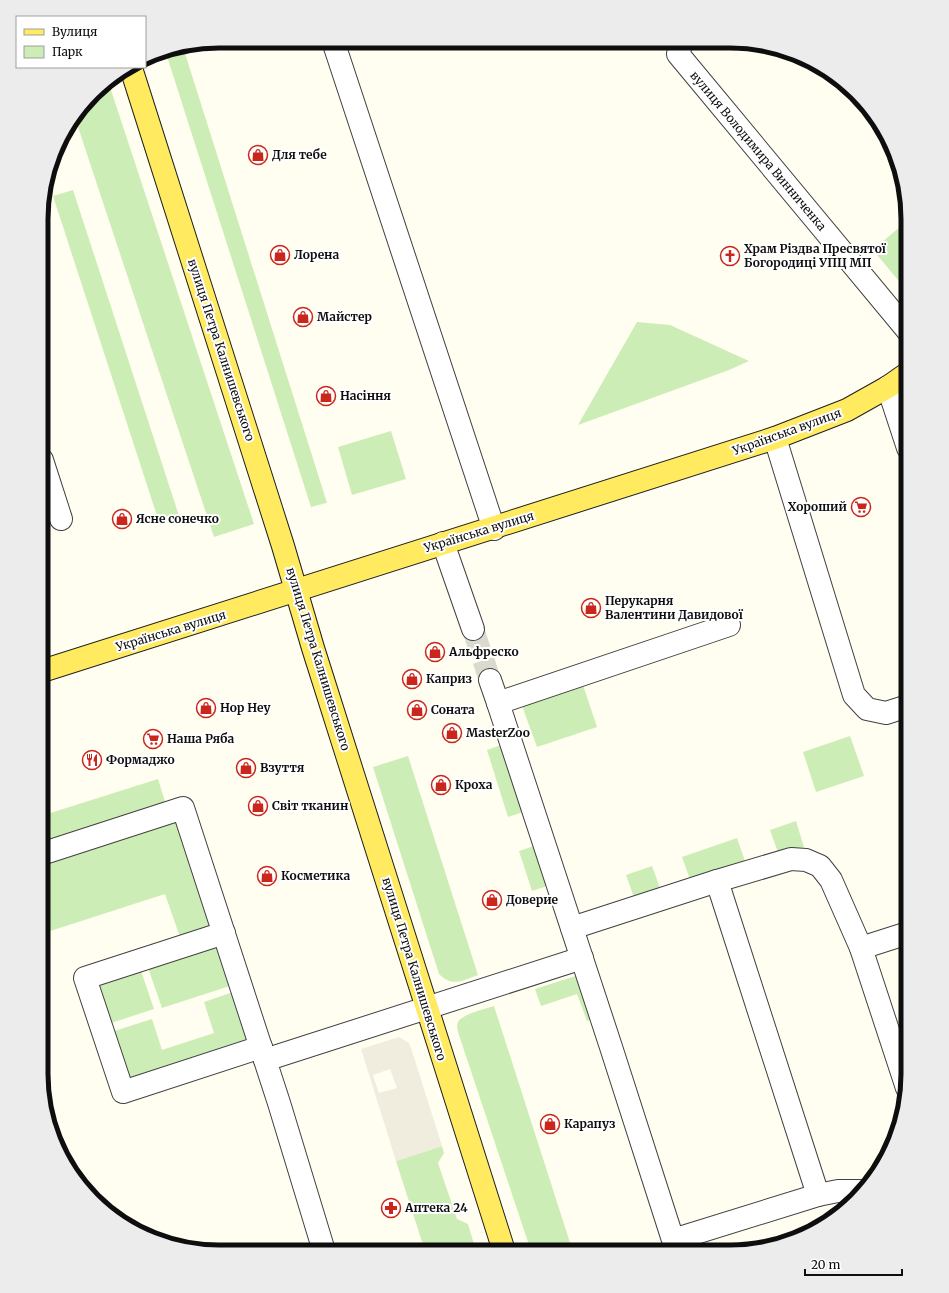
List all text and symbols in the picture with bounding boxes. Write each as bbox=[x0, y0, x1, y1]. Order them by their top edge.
legend bbox=[16, 16, 146, 68]
text: Вулиця bbox=[52, 24, 97, 39]
text: Парк bbox=[52, 44, 83, 59]
street label: вулиця Володимира Винниченка bbox=[687, 68, 830, 234]
shop icon: Для тебе bbox=[247, 144, 269, 166]
place label: Для тебе bbox=[272, 147, 327, 162]
place label: Храм Різдва Пресвятої Богородиці УПЦ МП bbox=[744, 241, 887, 270]
shop icon: Лорена bbox=[269, 244, 291, 266]
church icon: Храм Різдва Пресвятої Богородиці УПЦ МП bbox=[719, 245, 741, 267]
place label: Лорена bbox=[294, 247, 339, 262]
street label: вулиця Петра Калнишевського bbox=[185, 257, 258, 443]
shop icon: Майстер bbox=[292, 306, 314, 328]
place label: Майстер bbox=[317, 309, 372, 324]
shop icon: Насіння bbox=[315, 385, 337, 407]
place label: Насіння bbox=[340, 388, 391, 403]
street label: Українська вулиця bbox=[730, 405, 843, 459]
supermarket icon: Хороший bbox=[850, 496, 872, 518]
place label: Хороший bbox=[788, 499, 848, 514]
shop icon: Ясне сонечко bbox=[111, 508, 133, 530]
street label: Українська вулиця bbox=[421, 508, 536, 556]
place label: Ясне сонечко bbox=[136, 511, 219, 526]
street label: вулиця Петра Калнишевського bbox=[283, 565, 354, 752]
place label: Перукарня Валентини Давидової bbox=[605, 593, 744, 622]
shop icon: Перукарня Валентини Давидової bbox=[580, 597, 602, 619]
street label: Українська вулиця bbox=[113, 607, 228, 655]
shop icon: Альфреско bbox=[424, 641, 446, 663]
place label: Альфреско bbox=[448, 644, 519, 659]
shop icon: Каприз bbox=[401, 668, 423, 690]
place label: Каприз bbox=[426, 671, 472, 686]
shop icon: Hop Hey bbox=[195, 697, 217, 719]
shop icon: Соната bbox=[406, 699, 428, 721]
place label: Hop Hey bbox=[220, 700, 271, 715]
place label: Соната bbox=[431, 702, 475, 717]
shop icon: MasterZoo bbox=[441, 722, 463, 744]
place label: MasterZoo bbox=[466, 725, 530, 740]
supermarket icon: Наша Ряба bbox=[142, 728, 164, 750]
place label: Наша Ряба bbox=[167, 731, 234, 746]
restaurant icon: Формаджо bbox=[81, 749, 103, 771]
place label: Формаджо bbox=[106, 752, 175, 767]
shop icon: Взуття bbox=[235, 757, 257, 779]
place label: Взуття bbox=[260, 760, 304, 775]
shop icon: Кроха bbox=[430, 774, 452, 796]
place label: Кроха bbox=[455, 777, 493, 792]
shop icon: Світ тканин bbox=[247, 795, 269, 817]
place label: Світ тканин bbox=[272, 798, 349, 813]
shop icon: Косметика bbox=[256, 865, 278, 887]
place label: Косметика bbox=[281, 868, 350, 883]
street label: вулиця Петра Калнишевського bbox=[379, 875, 450, 1062]
shop icon: Доверие bbox=[481, 889, 503, 911]
place label: Доверие bbox=[506, 892, 559, 907]
shop icon: Карапуз bbox=[539, 1113, 561, 1135]
place label: Карапуз bbox=[564, 1116, 615, 1131]
pharmacy icon: Аптека 24 bbox=[380, 1197, 402, 1219]
place label: Аптека 24 bbox=[404, 1200, 468, 1215]
scale bar bbox=[805, 1251, 902, 1277]
text: 20 m bbox=[811, 1257, 840, 1272]

